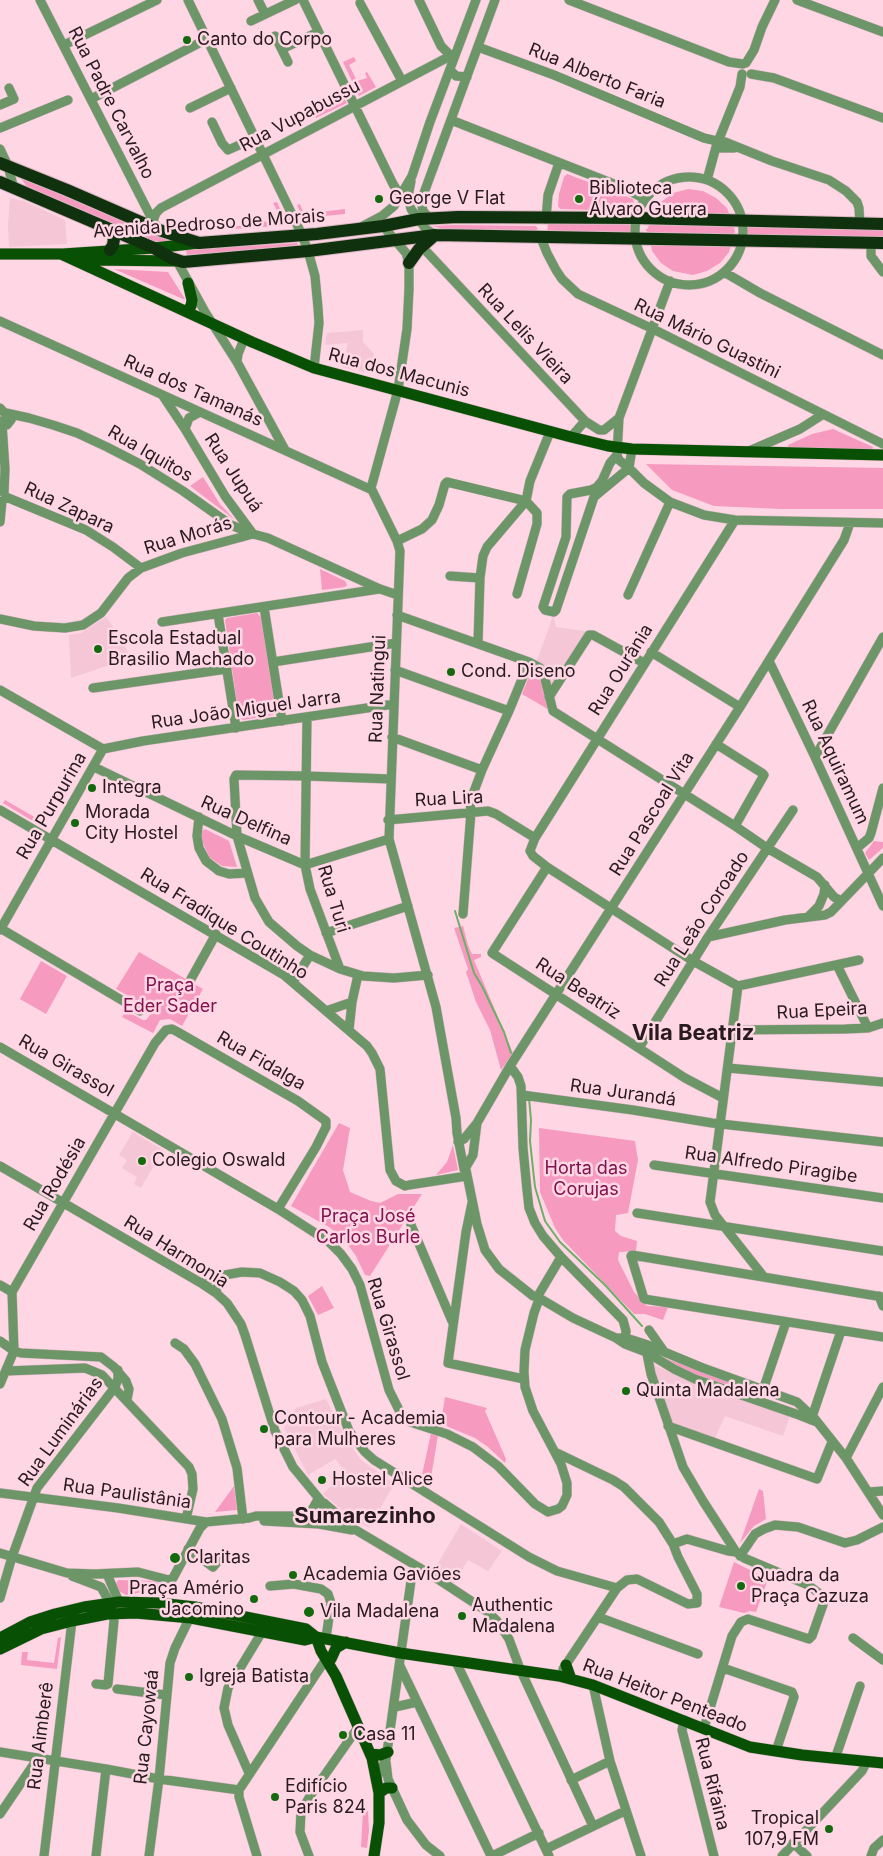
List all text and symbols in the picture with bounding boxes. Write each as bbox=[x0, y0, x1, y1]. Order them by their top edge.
street label: Rua Padre Carvalho bbox=[63, 23, 159, 183]
place label: Canto do Corpo bbox=[197, 29, 332, 51]
marker: Canto do Corpo bbox=[181, 34, 193, 46]
street label: Rua Alberto Faria bbox=[525, 39, 669, 113]
street label: Rua Vupabussu bbox=[236, 75, 364, 157]
place label: Biblioteca Álvaro Guerra bbox=[589, 178, 707, 220]
place label: George V Flat bbox=[389, 188, 505, 210]
marker: George V Flat bbox=[373, 193, 385, 205]
marker: Biblioteca Álvaro Guerra bbox=[573, 193, 585, 205]
street label: Avenida Pedroso de Morais bbox=[92, 205, 326, 243]
street label: Rua Lelis Vieira bbox=[473, 279, 577, 389]
street label: Rua Mário Guastini bbox=[630, 294, 784, 384]
street label: Rua dos Macunis bbox=[326, 344, 472, 402]
street label: Rua dos Tamanás bbox=[120, 351, 266, 431]
street label: Rua Iquitos bbox=[104, 421, 196, 487]
street label: Rua Jupuá bbox=[199, 429, 267, 517]
street label: Rua Zapara bbox=[20, 478, 118, 538]
street label: Rua Morás bbox=[141, 512, 235, 560]
street label: Rua Ourânia bbox=[584, 620, 658, 720]
place label: Escola Estadual Brasilio Machado bbox=[108, 628, 254, 670]
street label: Rua Natingui bbox=[365, 635, 391, 743]
marker: Escola Estadual Brasilio Machado bbox=[92, 643, 104, 655]
place label: Cond. Diseno bbox=[461, 661, 576, 683]
marker: Cond. Diseno bbox=[445, 666, 457, 678]
street label: Rua João Miguel Jarra bbox=[150, 686, 342, 734]
street label: Rua Aquiramum bbox=[797, 696, 873, 828]
street label: Rua Purpurina bbox=[13, 748, 91, 864]
street label: Rua Pascoal Vita bbox=[605, 748, 699, 880]
place label: Integra bbox=[102, 777, 162, 799]
marker: Integra bbox=[86, 782, 98, 794]
street label: Rua Lira bbox=[414, 786, 484, 812]
street label: Rua Delfina bbox=[197, 791, 295, 851]
place label: Morada City Hostel bbox=[85, 802, 178, 844]
marker: Morada City Hostel bbox=[69, 817, 81, 829]
street label: Rua Leão Coroado bbox=[650, 847, 754, 991]
street label: Rua Turi bbox=[312, 862, 354, 936]
street label: Rua Fradique Coutinho bbox=[136, 863, 312, 985]
street label: Rua Beatriz bbox=[531, 953, 625, 1025]
park label: Praça Eder Sader bbox=[123, 975, 217, 1018]
street label: Rua Epeira bbox=[776, 998, 868, 1024]
district label: Vila Beatriz bbox=[632, 1020, 754, 1046]
street label: Rua Fidalga bbox=[213, 1027, 309, 1095]
street label: Rua Girassol bbox=[15, 1030, 117, 1102]
street label: Rua Jurandá bbox=[569, 1075, 677, 1111]
street label: Rua Rodésia bbox=[19, 1133, 91, 1235]
street label: Rua Alfredo Piragibe bbox=[683, 1142, 859, 1188]
place label: Colegio Oswald bbox=[152, 1150, 286, 1172]
marker: Colegio Oswald bbox=[136, 1155, 148, 1167]
park label: Horta das Corujas bbox=[544, 1158, 628, 1200]
park label: Praça José Carlos Burle bbox=[316, 1206, 420, 1248]
street label: Rua Harmonia bbox=[120, 1211, 232, 1293]
street label: Rua Girassol bbox=[362, 1275, 414, 1383]
street label: Rua Luminárias bbox=[14, 1373, 108, 1491]
place label: Quinta Madalena bbox=[636, 1380, 780, 1402]
marker: Quinta Madalena bbox=[620, 1385, 632, 1397]
place label: Contour - Academia para Mulheres bbox=[274, 1408, 446, 1450]
marker: Contour - Academia para Mulheres bbox=[258, 1423, 270, 1435]
place label: Hostel Alice bbox=[332, 1469, 433, 1491]
street label: Rua Paulistânia bbox=[62, 1474, 192, 1514]
marker: Hostel Alice bbox=[316, 1474, 328, 1486]
district label: Sumarezinho bbox=[294, 1503, 436, 1529]
place label: Claritas bbox=[186, 1547, 251, 1569]
marker: Claritas bbox=[168, 1551, 182, 1565]
place label: Academia Gaviões bbox=[303, 1564, 461, 1586]
place label: Quadra da Praça Cazuza bbox=[751, 1565, 869, 1608]
marker: Academia Gaviões bbox=[287, 1569, 299, 1581]
place label: Praça Amério Jacomino bbox=[129, 1578, 244, 1620]
marker: Quadra da Praça Cazuza bbox=[735, 1580, 747, 1592]
marker: Praça Amério Jacomino bbox=[248, 1593, 260, 1605]
place label: Authentic Madalena bbox=[472, 1595, 555, 1638]
place label: Vila Madalena bbox=[320, 1601, 439, 1623]
marker: Vila Madalena bbox=[302, 1605, 316, 1619]
marker: Authentic Madalena bbox=[456, 1610, 468, 1622]
street label: Rua Heitor Penteado bbox=[580, 1655, 750, 1737]
place label: Igreja Batista bbox=[199, 1666, 309, 1688]
street label: Rua Cayowaá bbox=[130, 1668, 164, 1786]
marker: Igreja Batista bbox=[183, 1671, 195, 1683]
street label: Rua Aimberê bbox=[24, 1681, 58, 1791]
place label: Casa 11 bbox=[353, 1724, 416, 1746]
marker: Casa 11 bbox=[337, 1729, 349, 1741]
street label: Rua Rifaina bbox=[690, 1735, 734, 1833]
place label: Edifício Paris 824 bbox=[285, 1776, 366, 1818]
marker: Edifício Paris 824 bbox=[269, 1791, 281, 1803]
place label: Tropical 107,9 FM bbox=[745, 1808, 819, 1850]
marker: Tropical 107,9 FM bbox=[823, 1823, 835, 1835]

